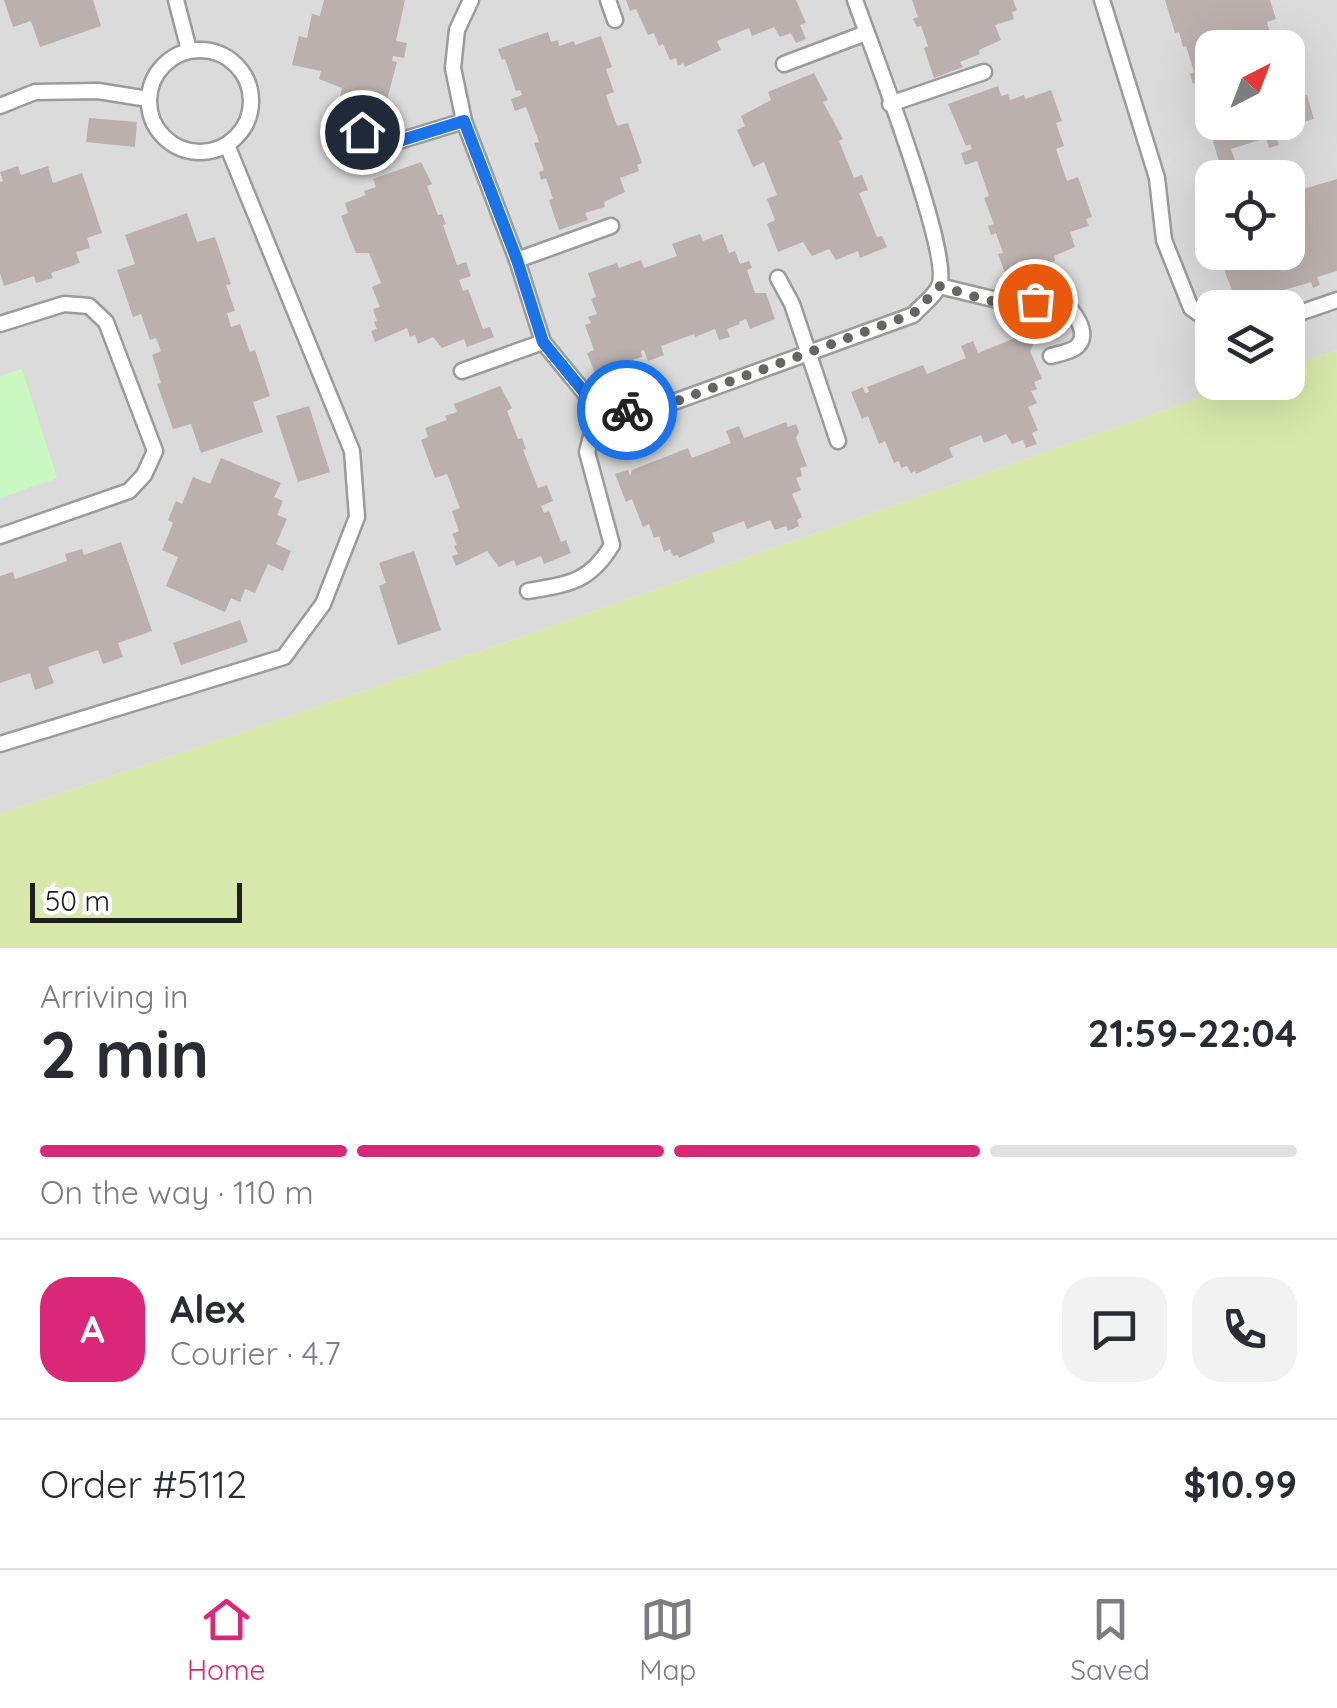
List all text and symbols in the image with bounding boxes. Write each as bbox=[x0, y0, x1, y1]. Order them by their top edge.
north arrow bbox=[1195, 30, 1305, 140]
map controls bbox=[1195, 30, 1305, 400]
pin bbox=[320, 90, 405, 175]
icon: home bbox=[335, 105, 390, 160]
button: locate bbox=[1195, 160, 1305, 270]
pin bbox=[993, 259, 1078, 344]
icon: bag bbox=[1008, 274, 1063, 329]
button: layers bbox=[1195, 290, 1305, 400]
courier bbox=[577, 360, 677, 460]
icon: bike bbox=[600, 383, 655, 438]
scale bar bbox=[30, 878, 242, 923]
text: 50 m bbox=[45, 883, 110, 918]
text: Arriving in bbox=[40, 976, 189, 1016]
text: 21:59–22:04 bbox=[1088, 1009, 1297, 1057]
text: 2 min bbox=[40, 1013, 209, 1094]
text: On the way · 110 m bbox=[40, 1172, 314, 1212]
button: chat bbox=[1062, 1277, 1167, 1382]
button: phone bbox=[1192, 1277, 1297, 1382]
text: Alex bbox=[170, 1285, 245, 1333]
text: A bbox=[80, 1305, 105, 1353]
text: Courier · 4.7 bbox=[170, 1333, 341, 1373]
text: Order #5112 bbox=[40, 1460, 247, 1508]
text: $10.99 bbox=[1184, 1460, 1297, 1508]
tab: Home bbox=[187, 1592, 265, 1687]
tab: Map bbox=[639, 1592, 696, 1687]
tab: Saved bbox=[1070, 1592, 1150, 1687]

